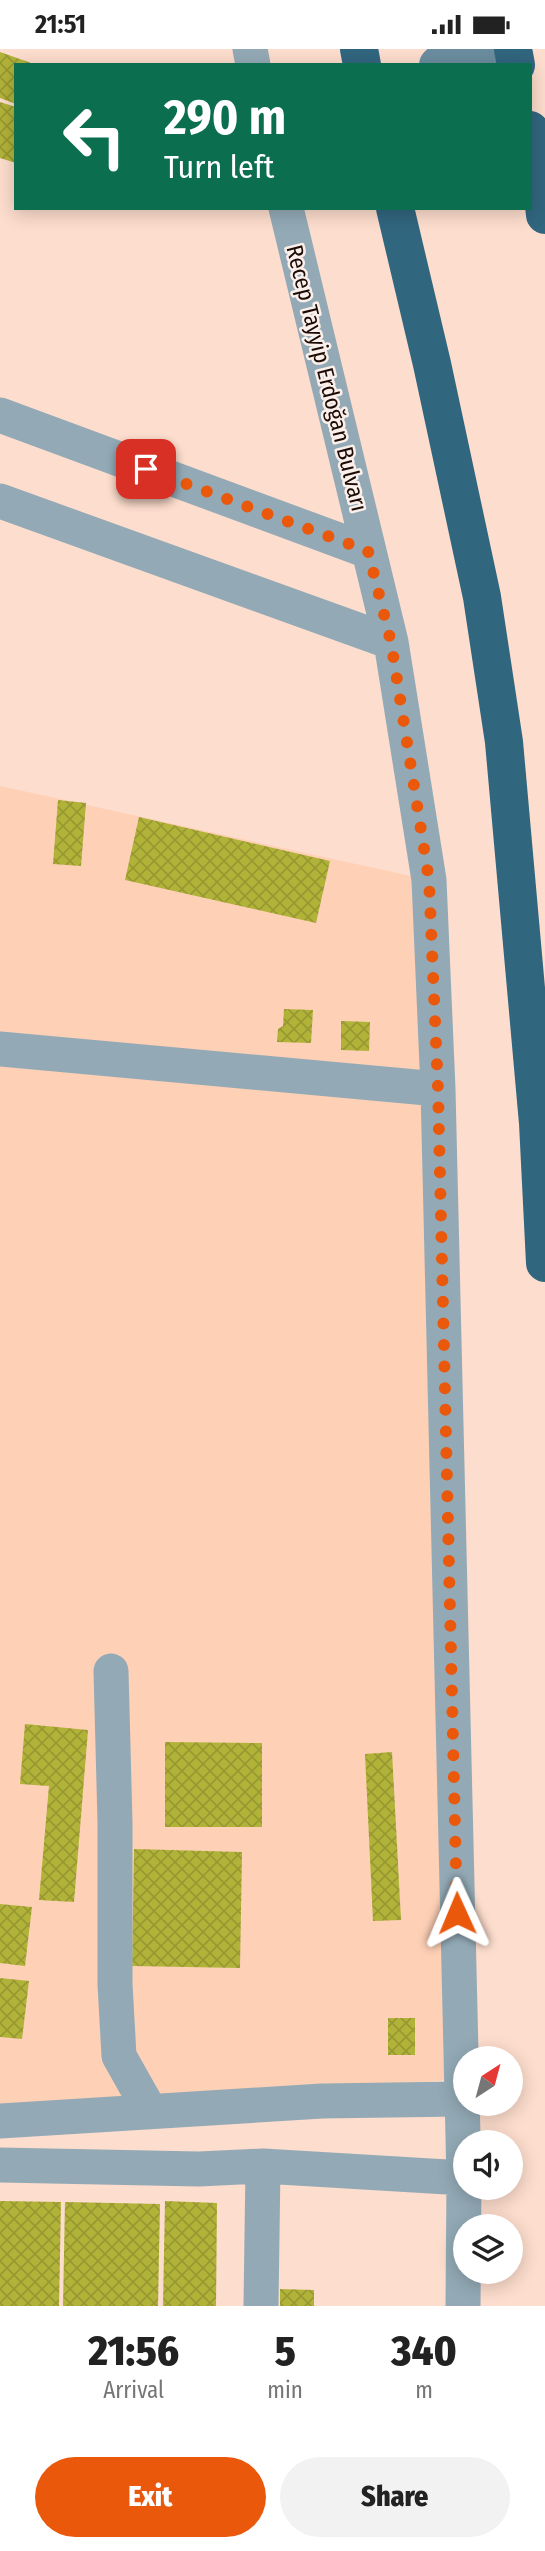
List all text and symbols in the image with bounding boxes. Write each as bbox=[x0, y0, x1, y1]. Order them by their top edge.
text: 21:51 bbox=[35, 9, 86, 40]
text: 290 m bbox=[164, 88, 286, 147]
icon: left bbox=[49, 91, 140, 182]
text: Turn left bbox=[164, 148, 274, 186]
street label: Recep Tayyip Erdoğan Bulvarı bbox=[280, 242, 374, 514]
pin bbox=[116, 439, 176, 499]
icon: arrive bbox=[127, 450, 165, 488]
position arrow bbox=[420, 1876, 494, 1950]
north arrow bbox=[453, 2046, 523, 2116]
map controls bbox=[453, 2046, 523, 2284]
button: sound bbox=[453, 2130, 523, 2200]
button: layers bbox=[453, 2214, 523, 2284]
text: 21:56 bbox=[88, 2326, 179, 2376]
text: 5 bbox=[275, 2326, 296, 2376]
text: 340 bbox=[391, 2326, 457, 2376]
text: Arrival bbox=[103, 2376, 164, 2404]
text: min bbox=[267, 2376, 303, 2404]
text: m bbox=[415, 2376, 433, 2404]
button: Exit bbox=[35, 2457, 266, 2537]
button: Share bbox=[280, 2457, 510, 2537]

